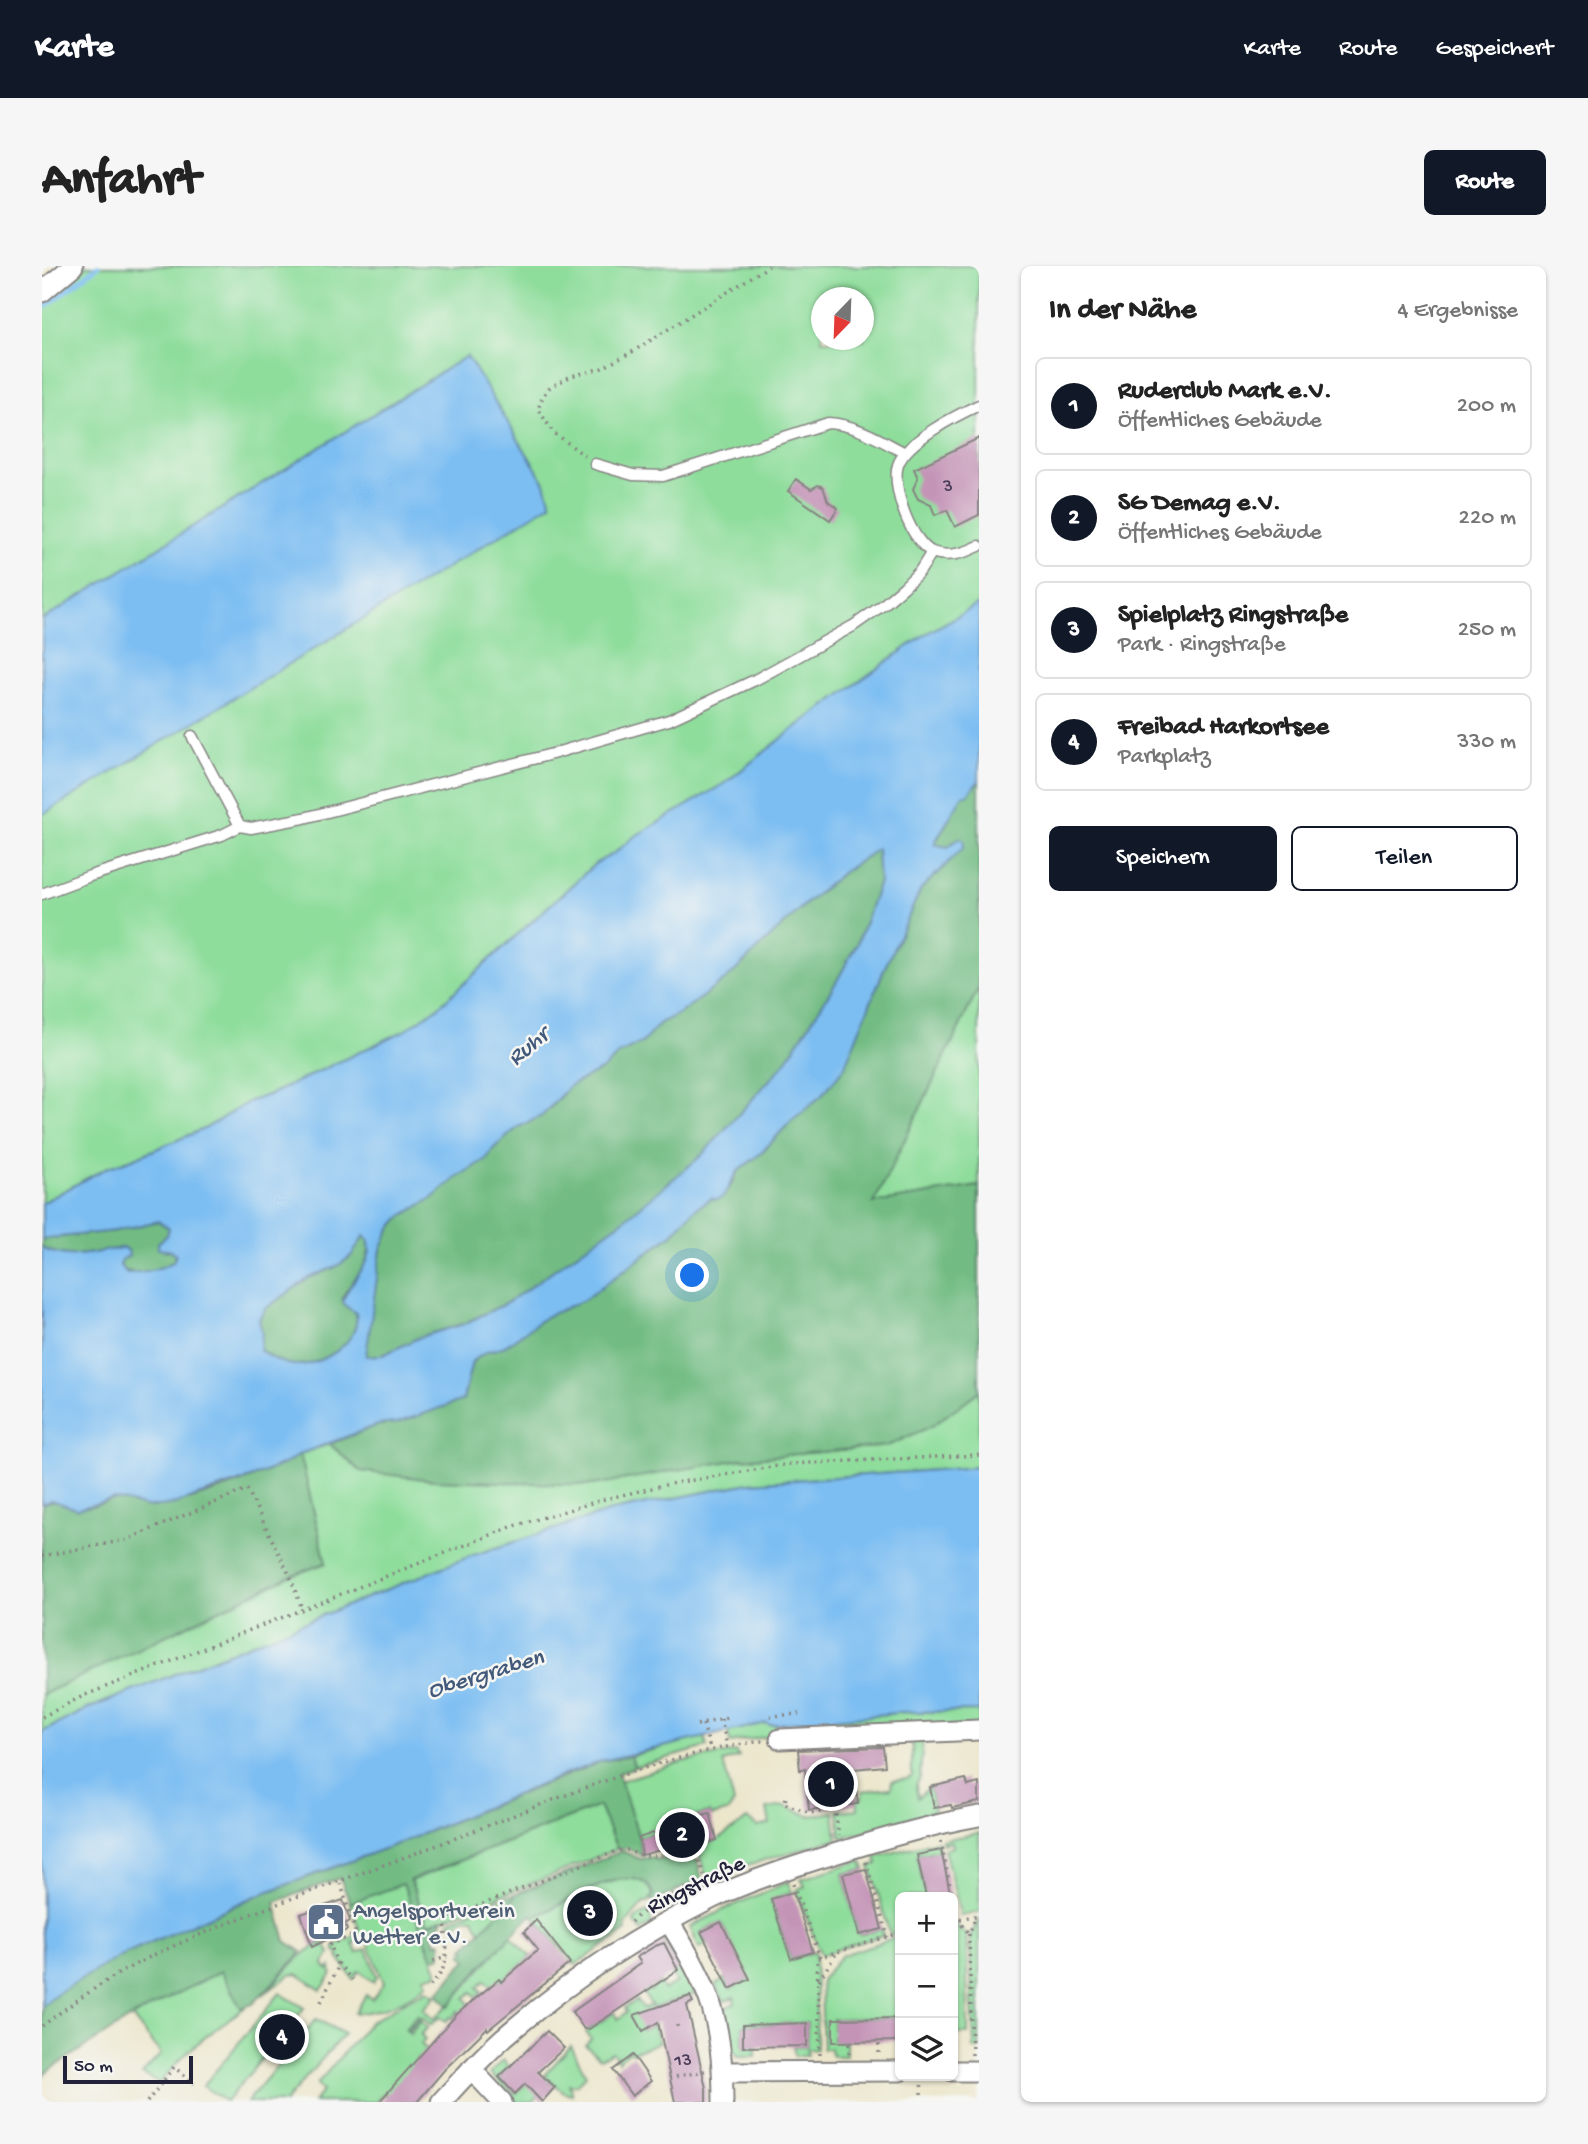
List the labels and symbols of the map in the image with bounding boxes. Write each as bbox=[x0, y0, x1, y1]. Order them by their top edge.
north arrow bbox=[811, 287, 874, 350]
house number: 3 bbox=[942, 476, 953, 499]
water label: Ruhr bbox=[503, 1019, 559, 1073]
your location bbox=[675, 1258, 709, 1292]
water label: Obergraben bbox=[424, 1644, 548, 1707]
pin: 1 bbox=[808, 1758, 854, 1810]
pin: 2 bbox=[659, 1809, 705, 1861]
street label: Ringstraße bbox=[643, 1850, 751, 1921]
pin: 3 bbox=[567, 1887, 613, 1939]
place label: Angelsportverein Wetter e.V. bbox=[353, 1899, 515, 1952]
public building icon: Angelsportverein Wetter e.V. bbox=[305, 1901, 347, 1943]
pin: 4 bbox=[259, 2011, 305, 2063]
house number: 13 bbox=[673, 2050, 692, 2073]
scale bar bbox=[63, 2053, 192, 2085]

